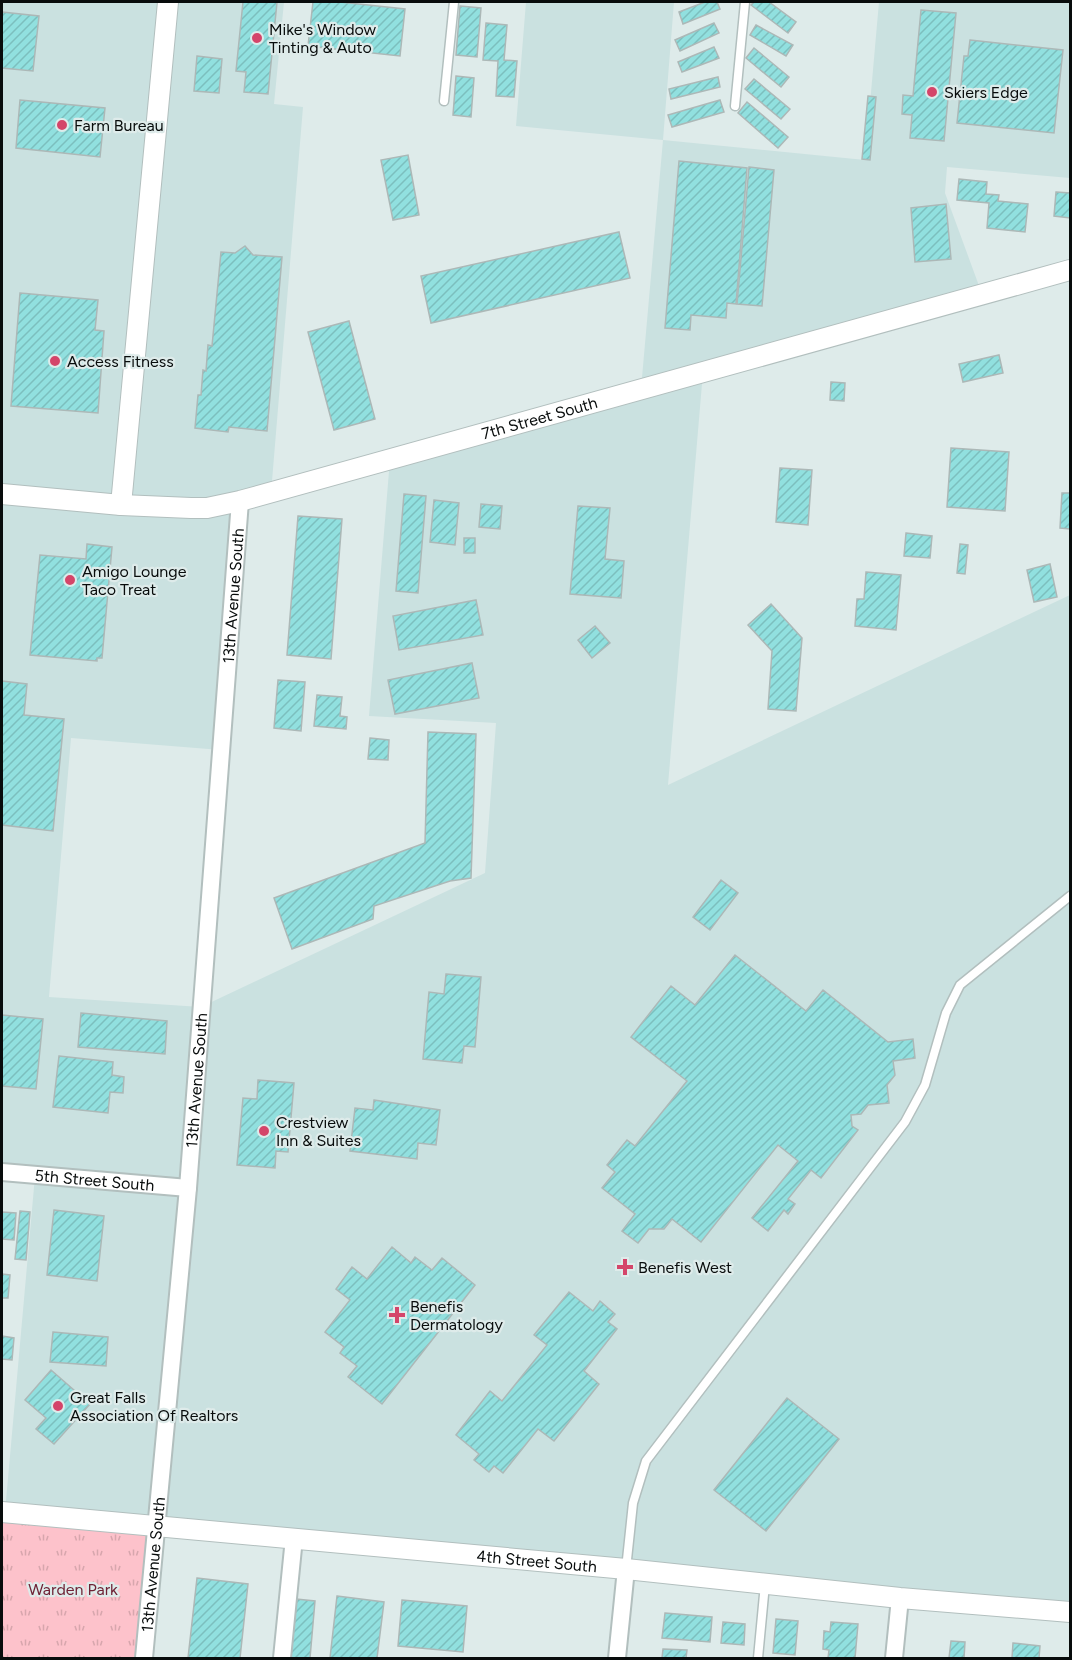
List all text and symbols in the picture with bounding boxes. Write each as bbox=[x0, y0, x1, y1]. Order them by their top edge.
place label: Mike's Window Tinting & Auto bbox=[269, 20, 377, 57]
marker: Mike's Window Tinting & Auto bbox=[250, 31, 264, 45]
place label: Skiers Edge bbox=[944, 83, 1028, 102]
marker: Skiers Edge bbox=[925, 85, 939, 99]
place label: Farm Bureau bbox=[74, 116, 164, 135]
marker: Farm Bureau bbox=[55, 118, 69, 132]
place label: Access Fitness bbox=[67, 352, 174, 371]
marker: Access Fitness bbox=[48, 354, 62, 368]
street label: 7th Street South bbox=[479, 393, 599, 443]
street label: 13th Avenue South bbox=[218, 527, 247, 664]
place label: Amigo Lounge Taco Treat bbox=[82, 562, 187, 599]
marker: Amigo Lounge Taco Treat bbox=[63, 573, 77, 587]
street label: 13th Avenue South bbox=[182, 1012, 211, 1149]
place label: Crestview Inn & Suites bbox=[276, 1113, 361, 1150]
marker: Crestview Inn & Suites bbox=[257, 1124, 271, 1138]
street label: 5th Street South bbox=[34, 1165, 155, 1195]
marker: Benefis West bbox=[616, 1258, 634, 1276]
place label: Benefis West bbox=[638, 1258, 732, 1277]
place label: Benefis Dermatology bbox=[410, 1297, 503, 1334]
marker: Benefis Dermatology bbox=[388, 1306, 406, 1324]
place label: Great Falls Association Of Realtors bbox=[70, 1388, 238, 1425]
marker: Great Falls Association Of Realtors bbox=[51, 1399, 65, 1413]
street label: 13th Avenue South bbox=[137, 1496, 169, 1633]
street label: 4th Street South bbox=[476, 1546, 598, 1576]
park label: Warden Park bbox=[28, 1580, 118, 1599]

